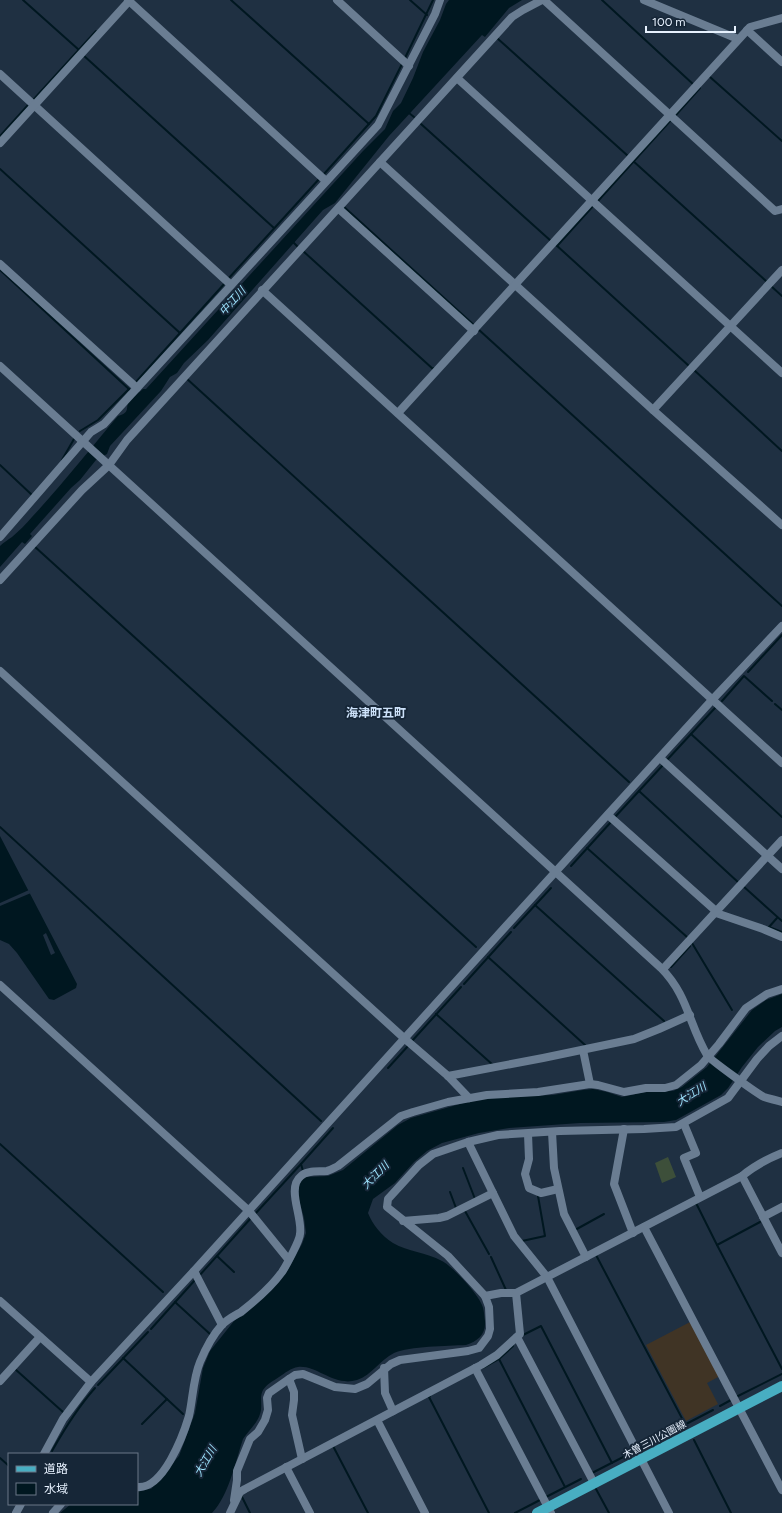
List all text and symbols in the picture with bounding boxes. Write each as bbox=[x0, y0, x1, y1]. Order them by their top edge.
scale bar bbox=[646, 8, 735, 34]
text: 100 m bbox=[652, 15, 686, 29]
water label: 中江川 bbox=[217, 284, 249, 318]
district label: 海津町五町 bbox=[346, 706, 406, 720]
water label: 大江川 bbox=[674, 1080, 710, 1109]
water label: 大江川 bbox=[359, 1158, 392, 1192]
street label: 木曽三川公園線 bbox=[620, 1417, 688, 1462]
water label: 大江川 bbox=[192, 1443, 220, 1479]
legend bbox=[8, 1453, 138, 1505]
text: 道路 bbox=[44, 1462, 68, 1476]
text: 水域 bbox=[44, 1482, 68, 1496]

